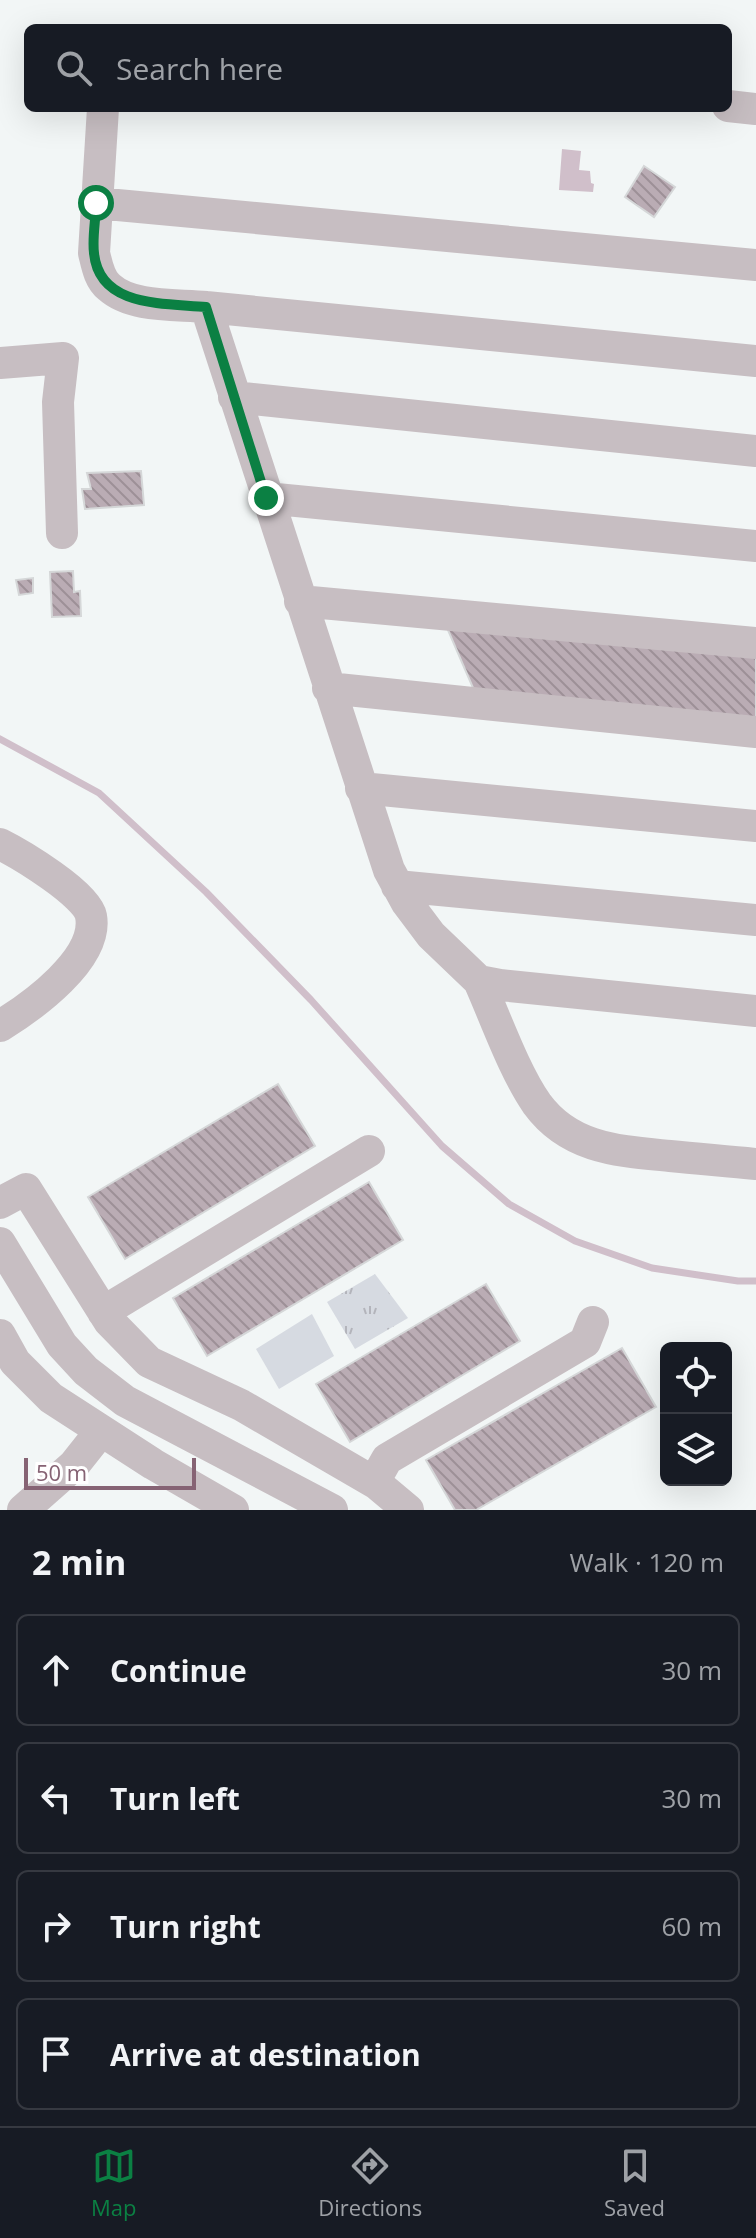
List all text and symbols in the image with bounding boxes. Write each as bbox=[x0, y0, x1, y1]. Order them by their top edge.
search box bbox=[24, 24, 732, 112]
icon: search bbox=[52, 46, 96, 90]
text: Search here bbox=[116, 48, 283, 89]
route start bbox=[78, 185, 114, 221]
route end bbox=[248, 480, 284, 516]
map controls bbox=[660, 1342, 732, 1486]
button: locate bbox=[660, 1342, 732, 1414]
button: layers bbox=[660, 1414, 732, 1486]
scale bar bbox=[24, 1454, 196, 1490]
text: 50 m bbox=[36, 1457, 87, 1487]
text: 2 min bbox=[32, 1539, 126, 1585]
text: Walk · 120 m bbox=[570, 1544, 724, 1580]
icon: ahead bbox=[34, 1648, 78, 1692]
text: Continue bbox=[110, 1650, 247, 1691]
text: 30 m bbox=[661, 1652, 722, 1688]
icon: left bbox=[34, 1776, 78, 1820]
text: Turn left bbox=[110, 1778, 240, 1819]
text: 30 m bbox=[661, 1780, 722, 1816]
icon: right bbox=[34, 1904, 78, 1948]
text: Turn right bbox=[110, 1906, 261, 1947]
text: 60 m bbox=[661, 1908, 722, 1944]
icon: arrive bbox=[34, 2032, 78, 2076]
text: Arrive at destination bbox=[110, 2034, 421, 2075]
tab: Map bbox=[91, 2144, 136, 2222]
tab: Directions bbox=[318, 2144, 422, 2222]
tab: Saved bbox=[604, 2144, 665, 2222]

